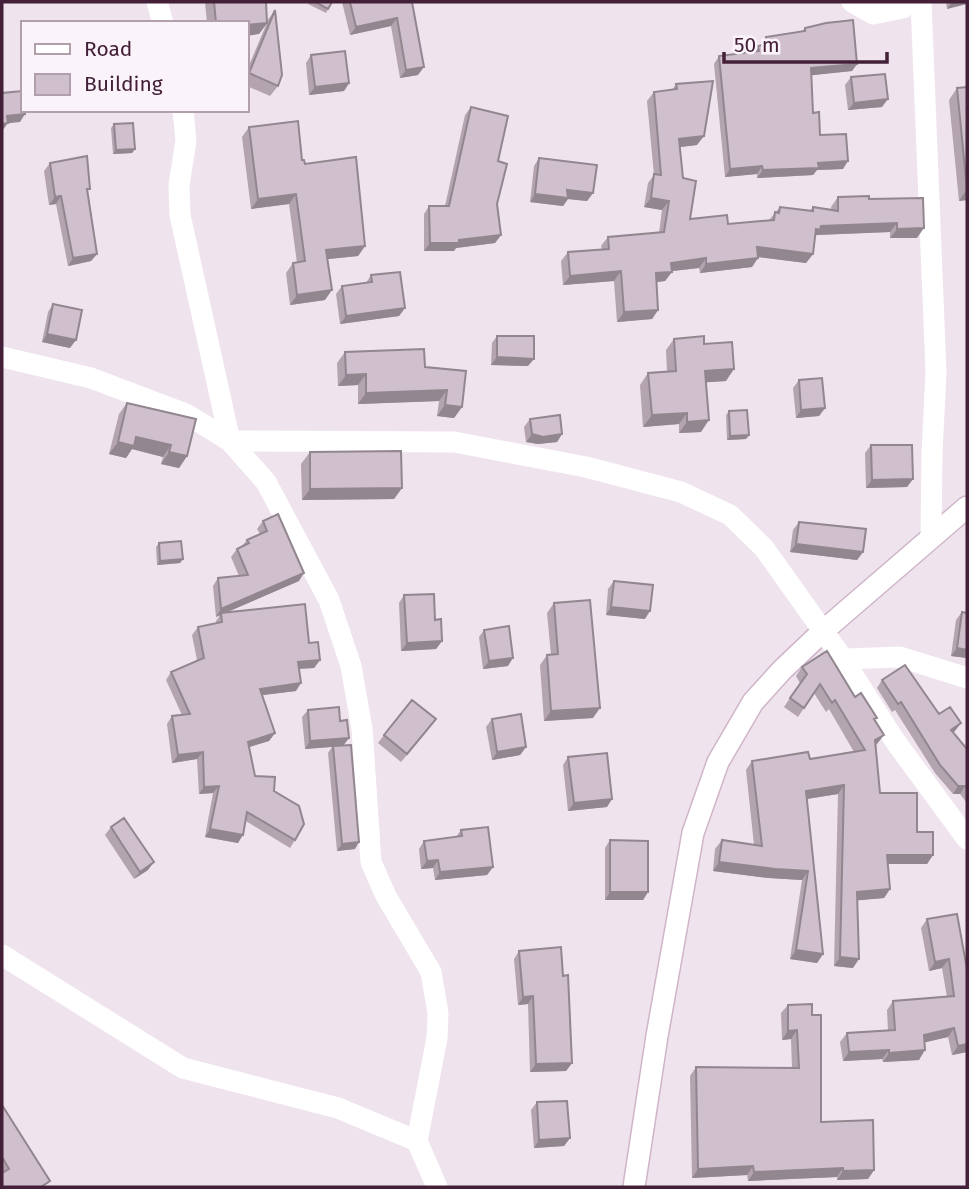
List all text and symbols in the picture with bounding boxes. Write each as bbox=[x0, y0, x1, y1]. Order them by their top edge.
legend bbox=[21, 21, 248, 112]
scale bar bbox=[724, 21, 887, 65]
text: 50 m bbox=[734, 32, 780, 58]
text: Road bbox=[84, 36, 132, 62]
text: Building bbox=[84, 71, 163, 97]

